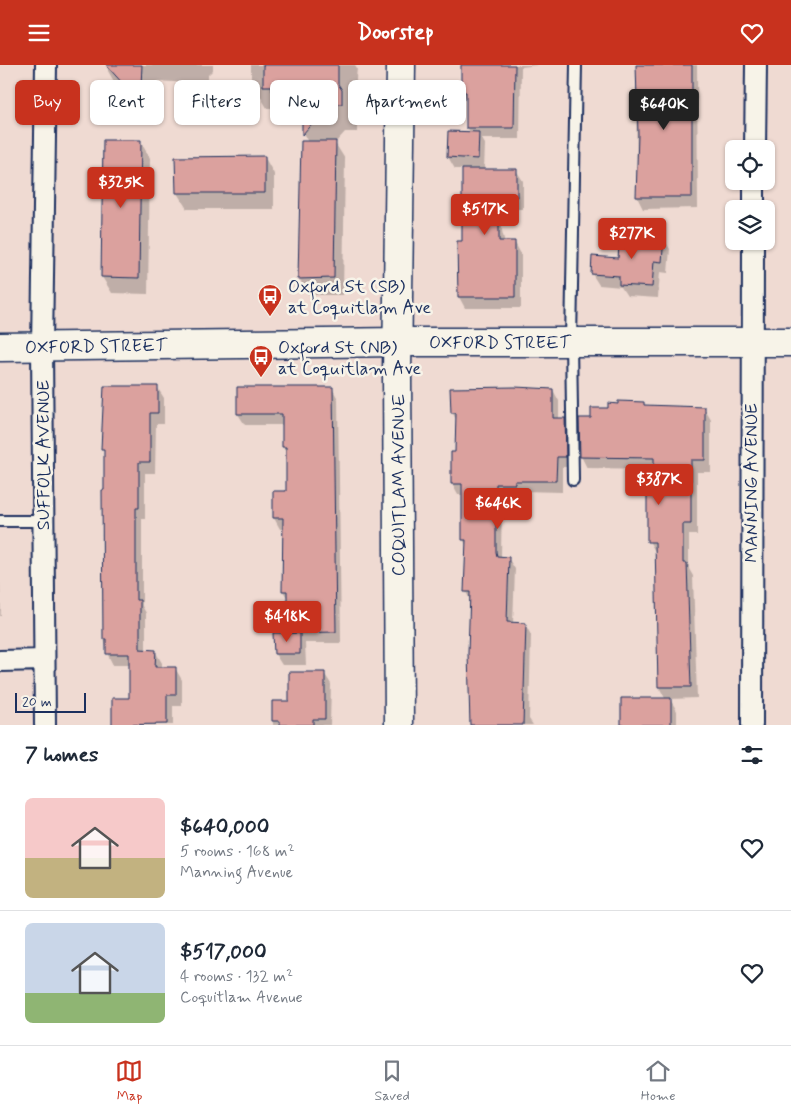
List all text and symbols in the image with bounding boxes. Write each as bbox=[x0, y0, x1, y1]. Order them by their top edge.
icon: menu bbox=[25, 19, 53, 47]
text: Doorstep bbox=[357, 19, 434, 47]
icon: heart bbox=[738, 19, 766, 47]
chip: Buy bbox=[15, 80, 80, 125]
chip: Rent bbox=[90, 80, 164, 125]
chip: Filters bbox=[174, 80, 260, 125]
chip: New bbox=[270, 80, 338, 125]
chip: Apartment bbox=[348, 80, 466, 125]
pin: $640K bbox=[629, 88, 699, 131]
text: $640K bbox=[640, 94, 688, 115]
map controls bbox=[725, 140, 775, 250]
button: locate bbox=[725, 140, 775, 190]
pin: $325K bbox=[86, 167, 156, 209]
text: $325K bbox=[98, 172, 144, 193]
pin: $517K bbox=[450, 193, 520, 236]
text: $517K bbox=[462, 199, 508, 220]
button: layers bbox=[725, 200, 775, 250]
pin: $277K bbox=[597, 217, 667, 260]
text: $277K bbox=[609, 223, 655, 244]
place label: Oxford St (SB) at Coquitlam Ave bbox=[288, 275, 431, 320]
bus stop icon: Oxford St (SB) at Coquitlam Ave bbox=[257, 283, 283, 317]
street label: OXFORD STREET bbox=[429, 331, 572, 355]
street label: OXFORD STREET bbox=[25, 334, 168, 360]
place label: Oxford St (NB) at Coquitlam Ave bbox=[278, 336, 421, 381]
bus stop icon: Oxford St (NB) at Coquitlam Ave bbox=[248, 344, 274, 378]
street label: SUFFOLK AVENUE bbox=[32, 380, 56, 530]
street label: COQUITLAM AVENUE bbox=[387, 394, 411, 576]
street label: MANNING AVENUE bbox=[740, 403, 764, 563]
pin: $387K bbox=[624, 463, 694, 506]
text: $387K bbox=[636, 469, 682, 490]
pin: $646K bbox=[463, 487, 533, 530]
text: $646K bbox=[475, 493, 521, 514]
pin: $418K bbox=[252, 601, 322, 643]
text: $418K bbox=[264, 606, 310, 627]
scale bar bbox=[15, 690, 86, 713]
text: 20 m bbox=[22, 693, 52, 711]
text: 7 homes bbox=[25, 741, 98, 769]
icon: filters bbox=[738, 741, 766, 769]
text: $640,000 bbox=[180, 813, 269, 841]
icon: home bbox=[65, 818, 125, 878]
icon: heart bbox=[738, 834, 766, 862]
text: 5 rooms · 168 m² bbox=[180, 841, 295, 862]
text: Manning Avenue bbox=[180, 862, 293, 883]
text: $517,000 bbox=[180, 938, 267, 966]
icon: home bbox=[65, 943, 125, 1003]
icon: heart bbox=[738, 959, 766, 987]
text: 4 rooms · 132 m² bbox=[180, 966, 293, 987]
text: Coquitlam Avenue bbox=[180, 987, 303, 1008]
tab: Map bbox=[115, 1057, 143, 1105]
tab: Saved bbox=[374, 1057, 410, 1105]
tab: Home bbox=[641, 1057, 676, 1105]

